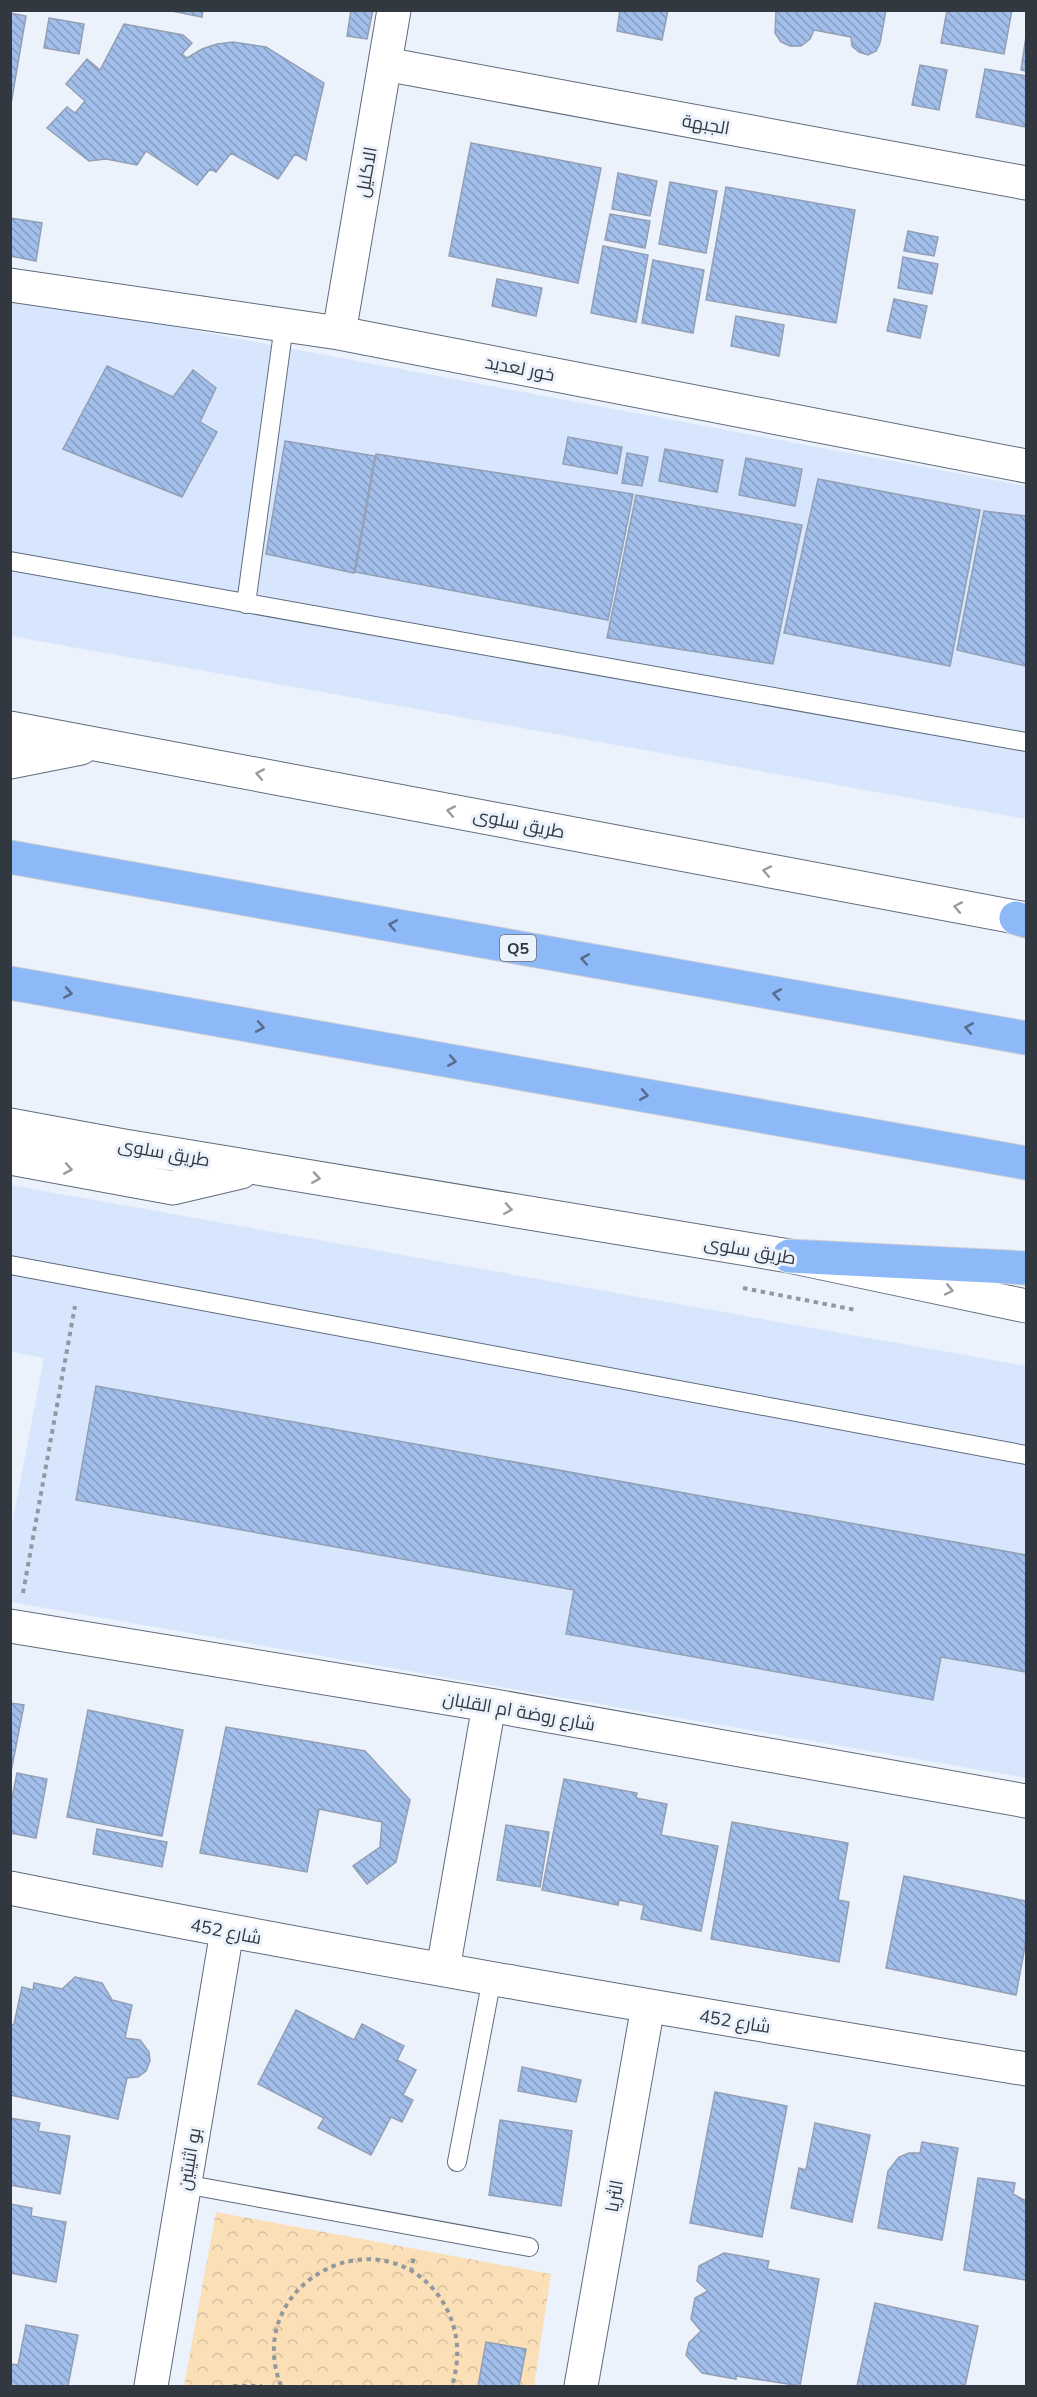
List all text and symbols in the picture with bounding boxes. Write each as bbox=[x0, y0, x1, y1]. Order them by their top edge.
street label: الجبهة bbox=[680, 108, 732, 140]
street label: الاكليل bbox=[350, 145, 382, 199]
street label: خور لعديد bbox=[483, 350, 557, 386]
one-way arrow bbox=[255, 768, 265, 781]
street label: طريق سلوى bbox=[471, 803, 567, 844]
one-way arrow bbox=[447, 805, 457, 818]
one-way arrow bbox=[762, 865, 772, 878]
one-way arrow bbox=[953, 902, 963, 914]
one-way arrow bbox=[388, 919, 398, 932]
road number: Q5 bbox=[500, 935, 536, 961]
one-way arrow bbox=[580, 954, 590, 966]
one-way arrow bbox=[63, 986, 73, 999]
one-way arrow bbox=[772, 988, 782, 1000]
one-way arrow bbox=[255, 1020, 265, 1033]
one-way arrow bbox=[964, 1022, 974, 1035]
one-way arrow bbox=[447, 1054, 457, 1067]
one-way arrow bbox=[639, 1088, 649, 1101]
street label: طريق سلوى bbox=[116, 1133, 212, 1172]
one-way arrow bbox=[63, 1162, 73, 1175]
one-way arrow bbox=[310, 1171, 320, 1184]
one-way arrow bbox=[504, 1203, 513, 1215]
street label: طريق سلوى bbox=[702, 1231, 798, 1270]
one-way arrow bbox=[944, 1282, 954, 1295]
street label: شارع روضة ام القلبان bbox=[441, 1686, 597, 1737]
street label: شارع 452 bbox=[188, 1913, 264, 1950]
street label: شارع 452 bbox=[697, 2004, 772, 2039]
street label: بو اثنيتين bbox=[172, 2126, 206, 2192]
street label: الثريا bbox=[600, 2178, 628, 2214]

